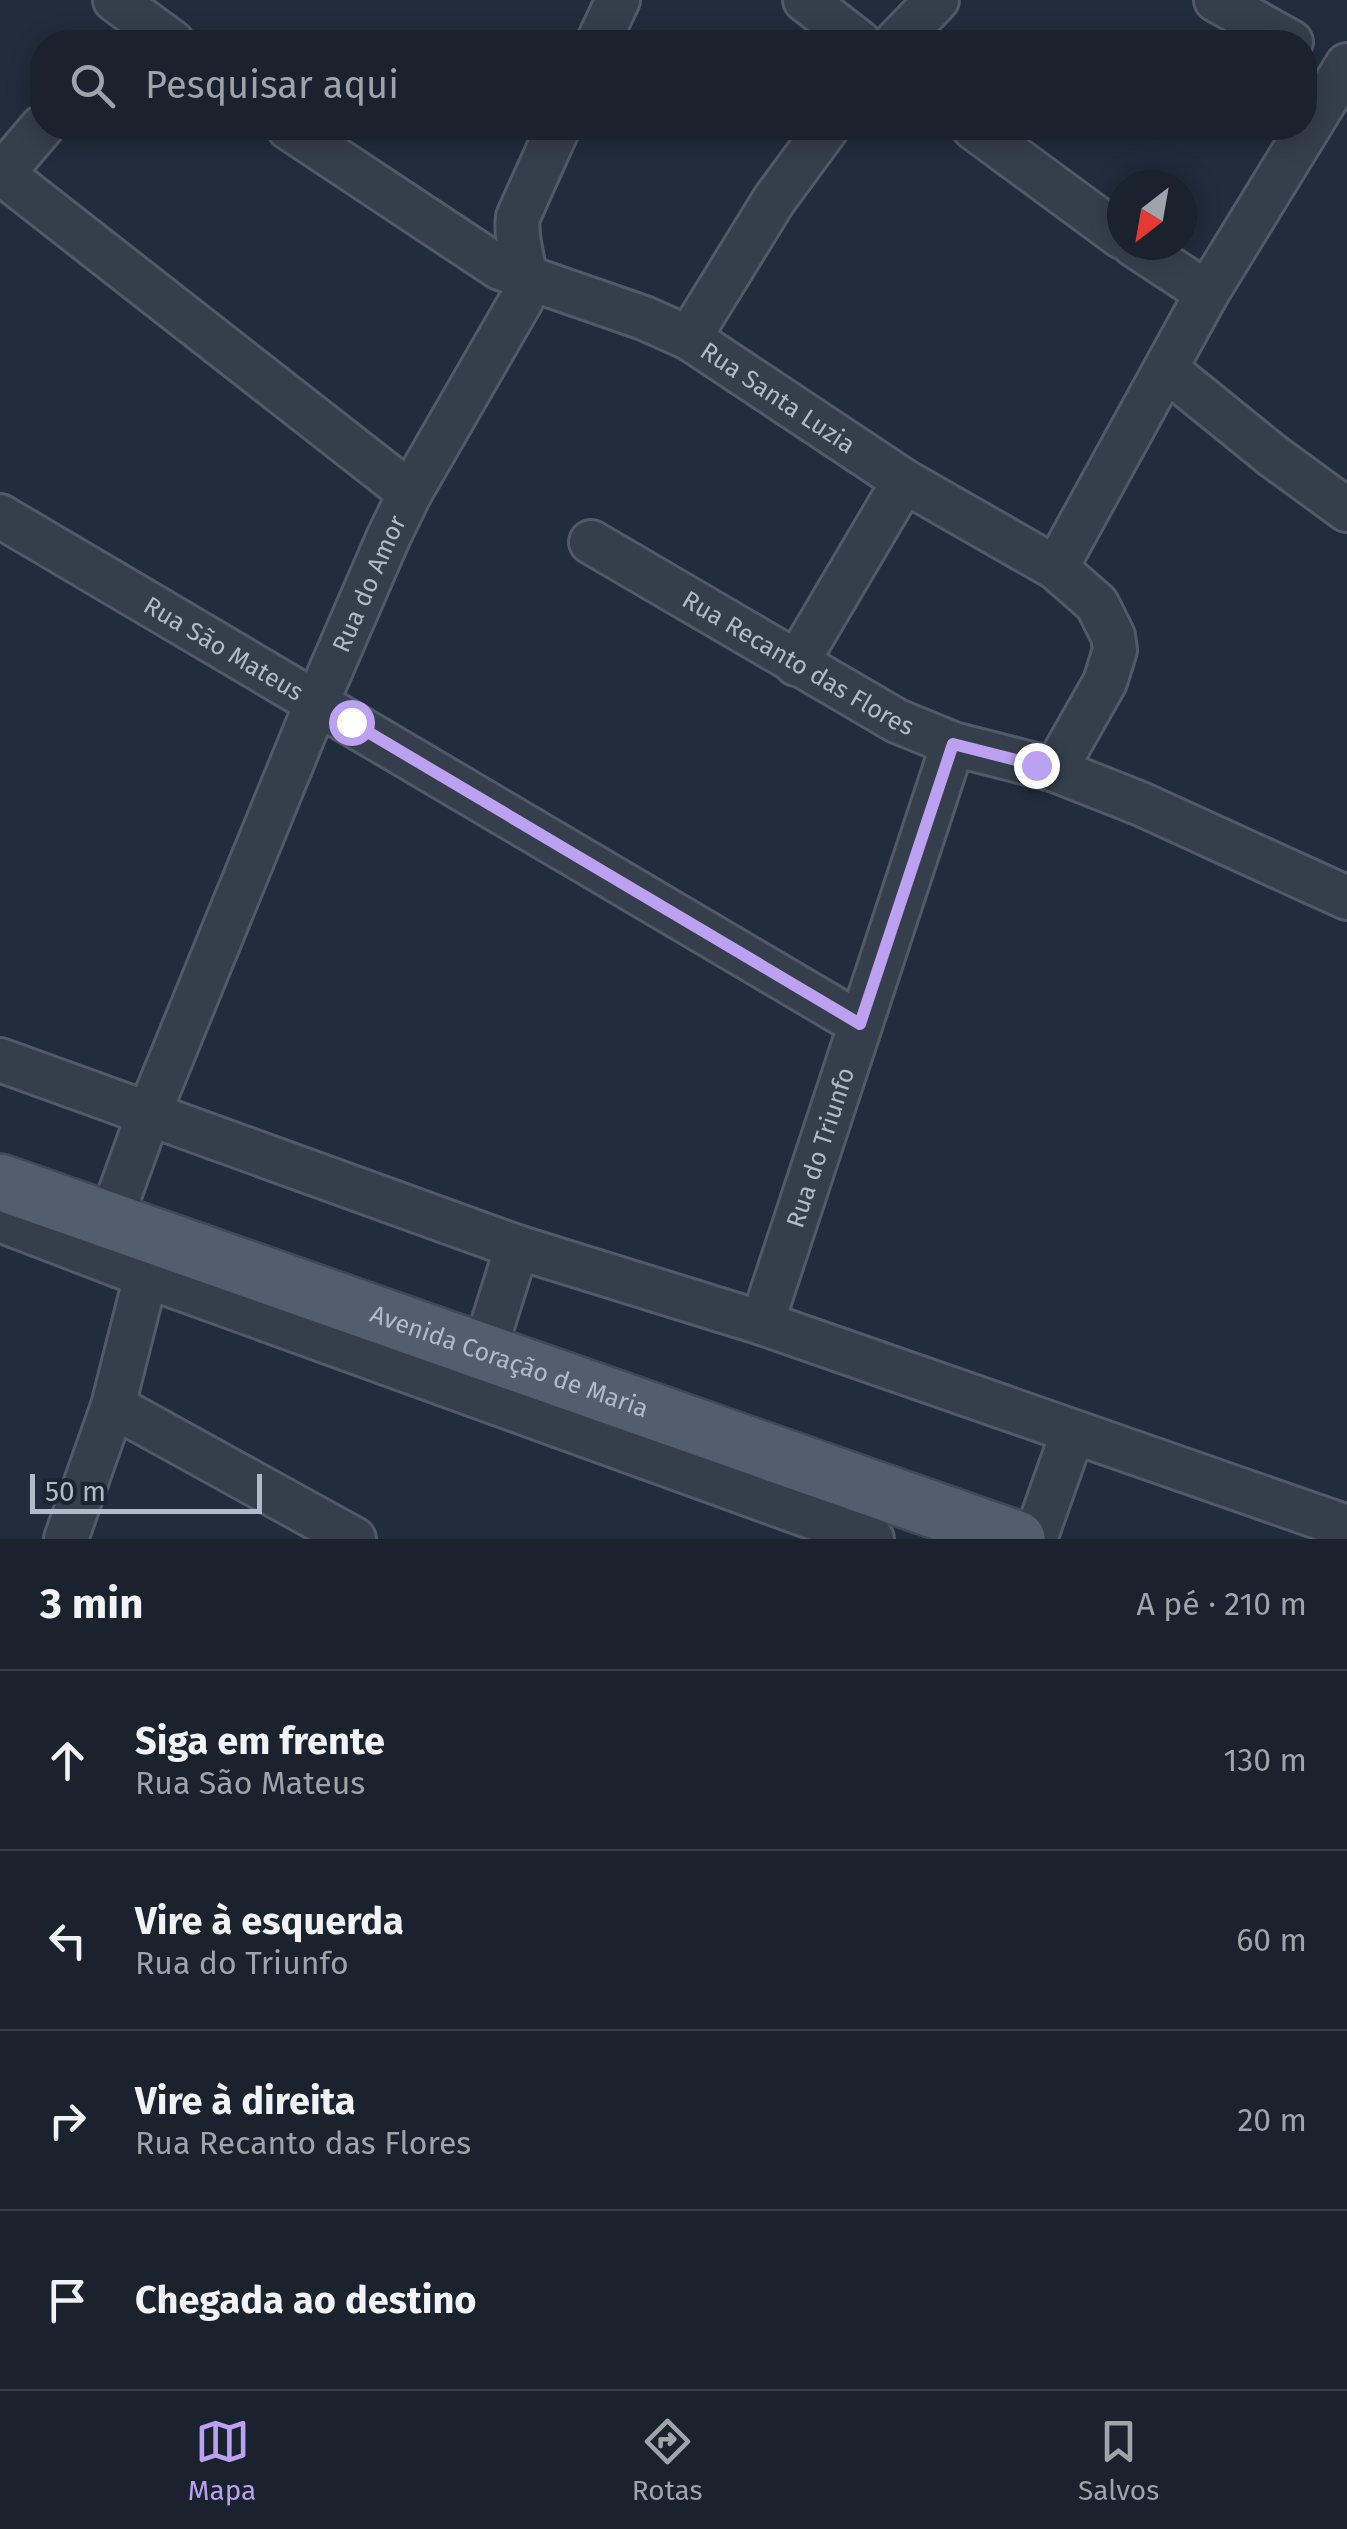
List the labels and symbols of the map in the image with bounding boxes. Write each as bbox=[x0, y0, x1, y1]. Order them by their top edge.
north arrow bbox=[1107, 170, 1197, 260]
street label: Rua Santa Luzia bbox=[695, 336, 861, 460]
street label: Rua do Amor bbox=[326, 510, 413, 657]
street label: Rua Recanto das Flores bbox=[677, 585, 918, 742]
street label: Rua São Mateus bbox=[138, 590, 308, 708]
route start bbox=[329, 700, 375, 746]
route end bbox=[1014, 743, 1060, 789]
street label: Rua do Triunfo bbox=[780, 1064, 861, 1232]
street label: Avenida Coração de Maria bbox=[366, 1299, 652, 1424]
scale bar bbox=[30, 1469, 262, 1514]

